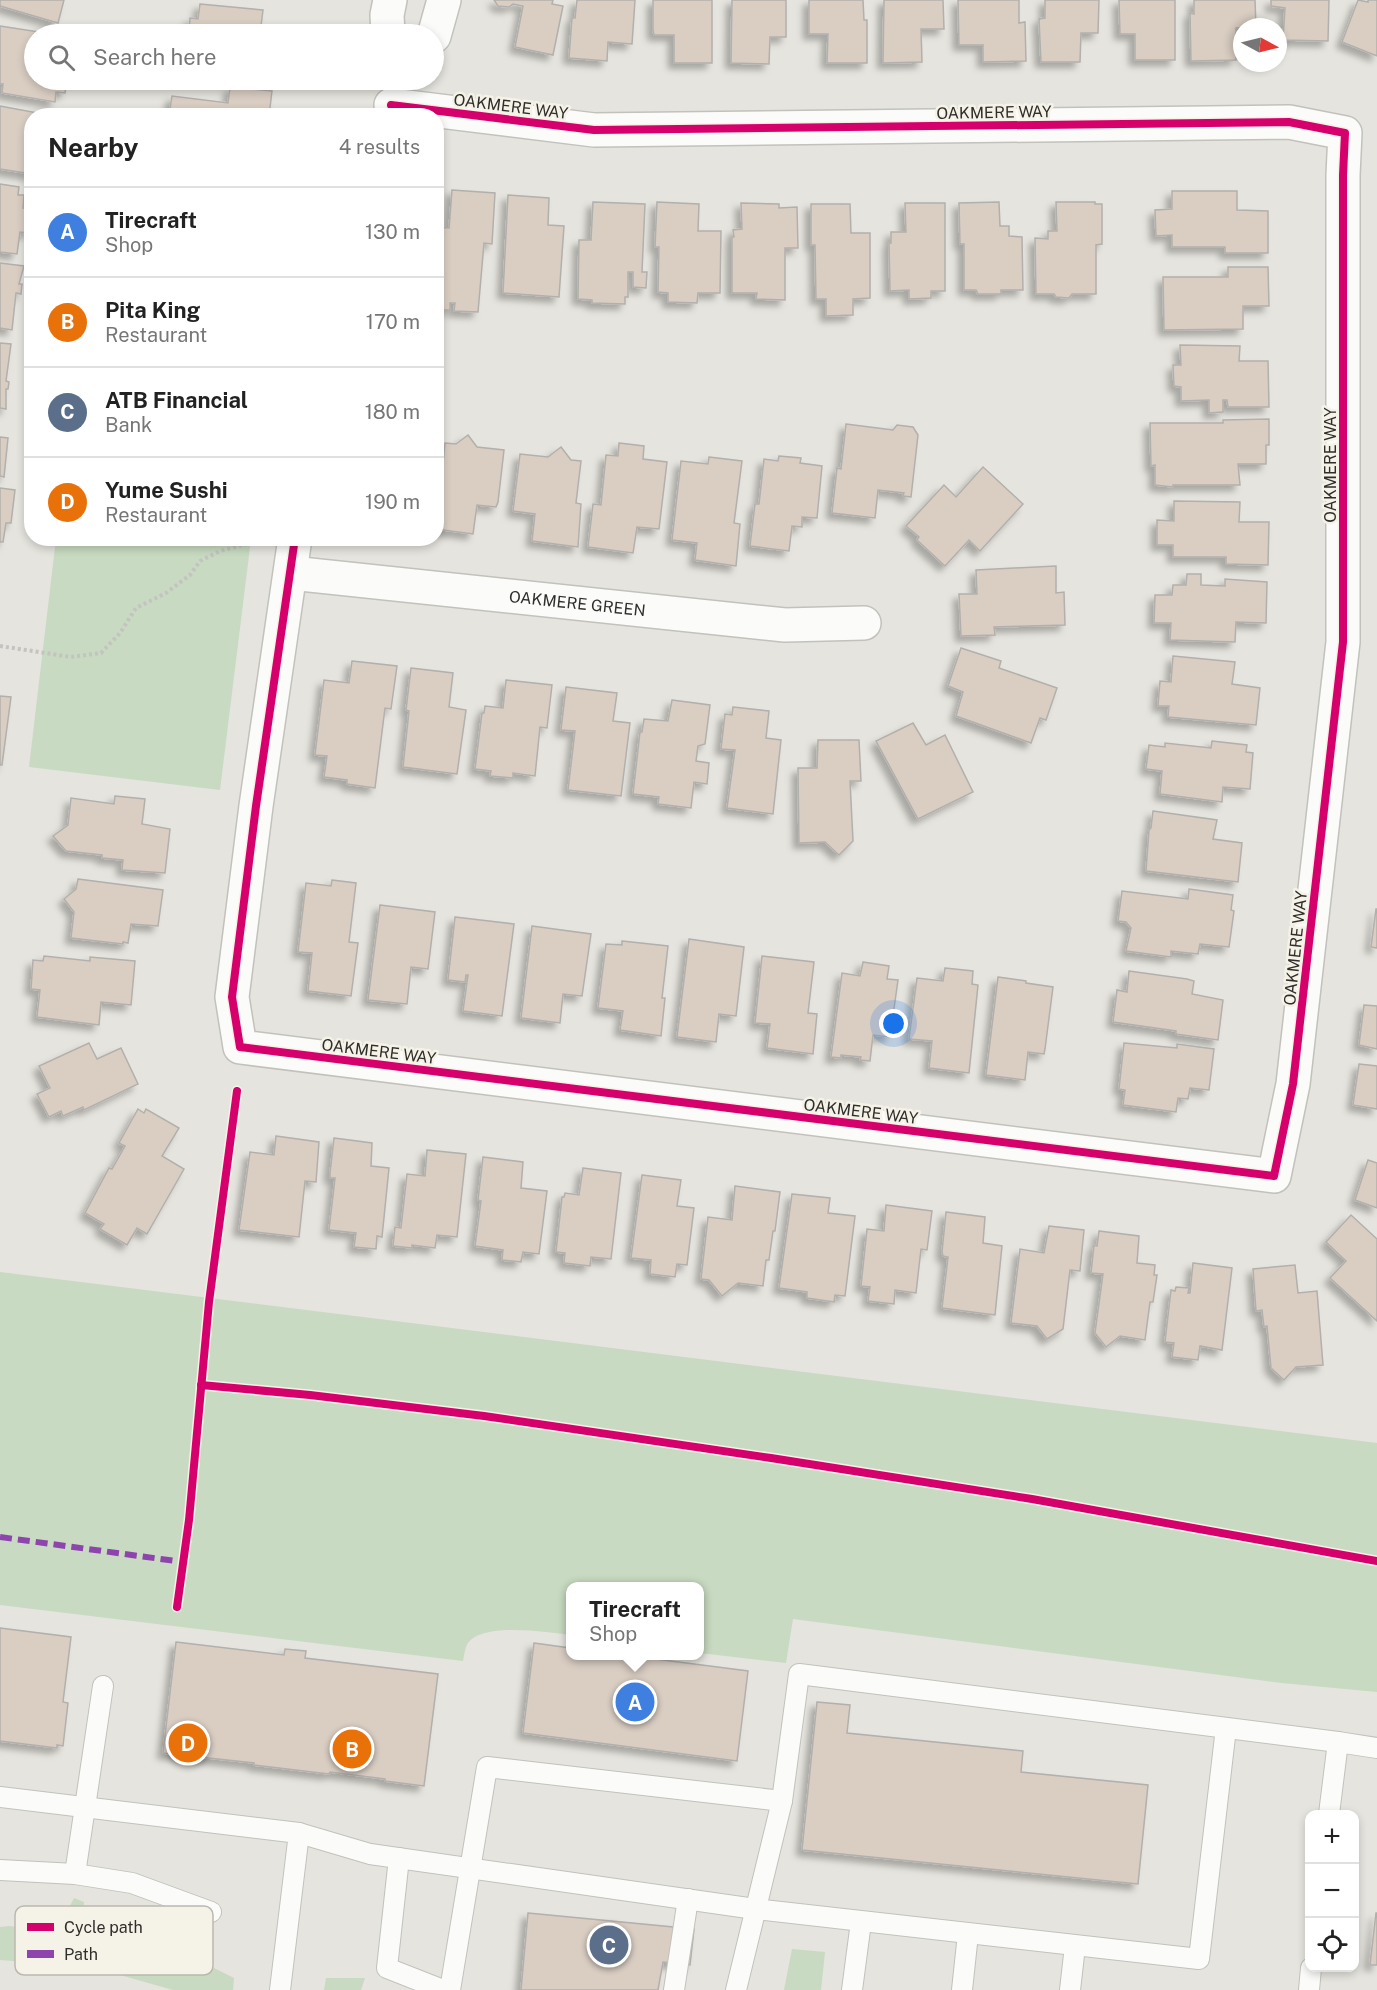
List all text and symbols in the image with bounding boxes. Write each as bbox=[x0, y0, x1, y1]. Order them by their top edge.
north arrow bbox=[1233, 18, 1287, 72]
search box bbox=[24, 24, 444, 90]
icon: search bbox=[45, 41, 78, 74]
text: Search here bbox=[93, 44, 217, 70]
street label: OAKMERE WAY bbox=[453, 90, 570, 123]
street label: OAKMERE WAY bbox=[936, 102, 1052, 123]
text: Nearby bbox=[48, 132, 138, 163]
text: 4 results bbox=[339, 135, 420, 159]
text: Tirecraft bbox=[105, 207, 197, 233]
text: A bbox=[60, 220, 75, 244]
text: 130 m bbox=[365, 220, 420, 244]
text: Shop bbox=[105, 233, 153, 257]
text: Pita King bbox=[105, 297, 200, 323]
text: B bbox=[61, 310, 74, 334]
text: 170 m bbox=[366, 310, 420, 334]
text: Restaurant bbox=[105, 323, 207, 347]
text: ATB Financial bbox=[105, 387, 248, 413]
text: C bbox=[60, 400, 75, 424]
text: 180 m bbox=[365, 400, 420, 424]
street label: OAKMERE WAY bbox=[1321, 407, 1340, 523]
text: Bank bbox=[105, 413, 152, 437]
text: Yume Sushi bbox=[105, 477, 228, 503]
text: D bbox=[60, 490, 75, 514]
text: 190 m bbox=[365, 490, 420, 514]
text: Restaurant bbox=[105, 503, 207, 527]
street label: OAKMERE GREEN bbox=[508, 587, 647, 620]
street label: OAKMERE WAY bbox=[1280, 889, 1311, 1006]
your location bbox=[879, 1009, 908, 1038]
street label: OAKMERE WAY bbox=[321, 1035, 438, 1068]
street label: OAKMERE WAY bbox=[803, 1095, 920, 1128]
popup bbox=[566, 1582, 704, 1660]
text: Tirecraft bbox=[589, 1596, 681, 1622]
text: Shop bbox=[589, 1622, 637, 1646]
pin: A bbox=[616, 1680, 654, 1724]
pin: D bbox=[168, 1720, 207, 1766]
pin: B bbox=[332, 1726, 372, 1772]
map controls bbox=[1305, 1810, 1359, 1972]
button: + bbox=[1305, 1810, 1359, 1864]
button: − bbox=[1305, 1864, 1359, 1918]
legend bbox=[15, 1906, 213, 1975]
text: Cycle path bbox=[64, 1918, 143, 1937]
button: locate bbox=[1305, 1918, 1359, 1972]
pin: C bbox=[590, 1922, 628, 1968]
text: Path bbox=[64, 1945, 98, 1964]

